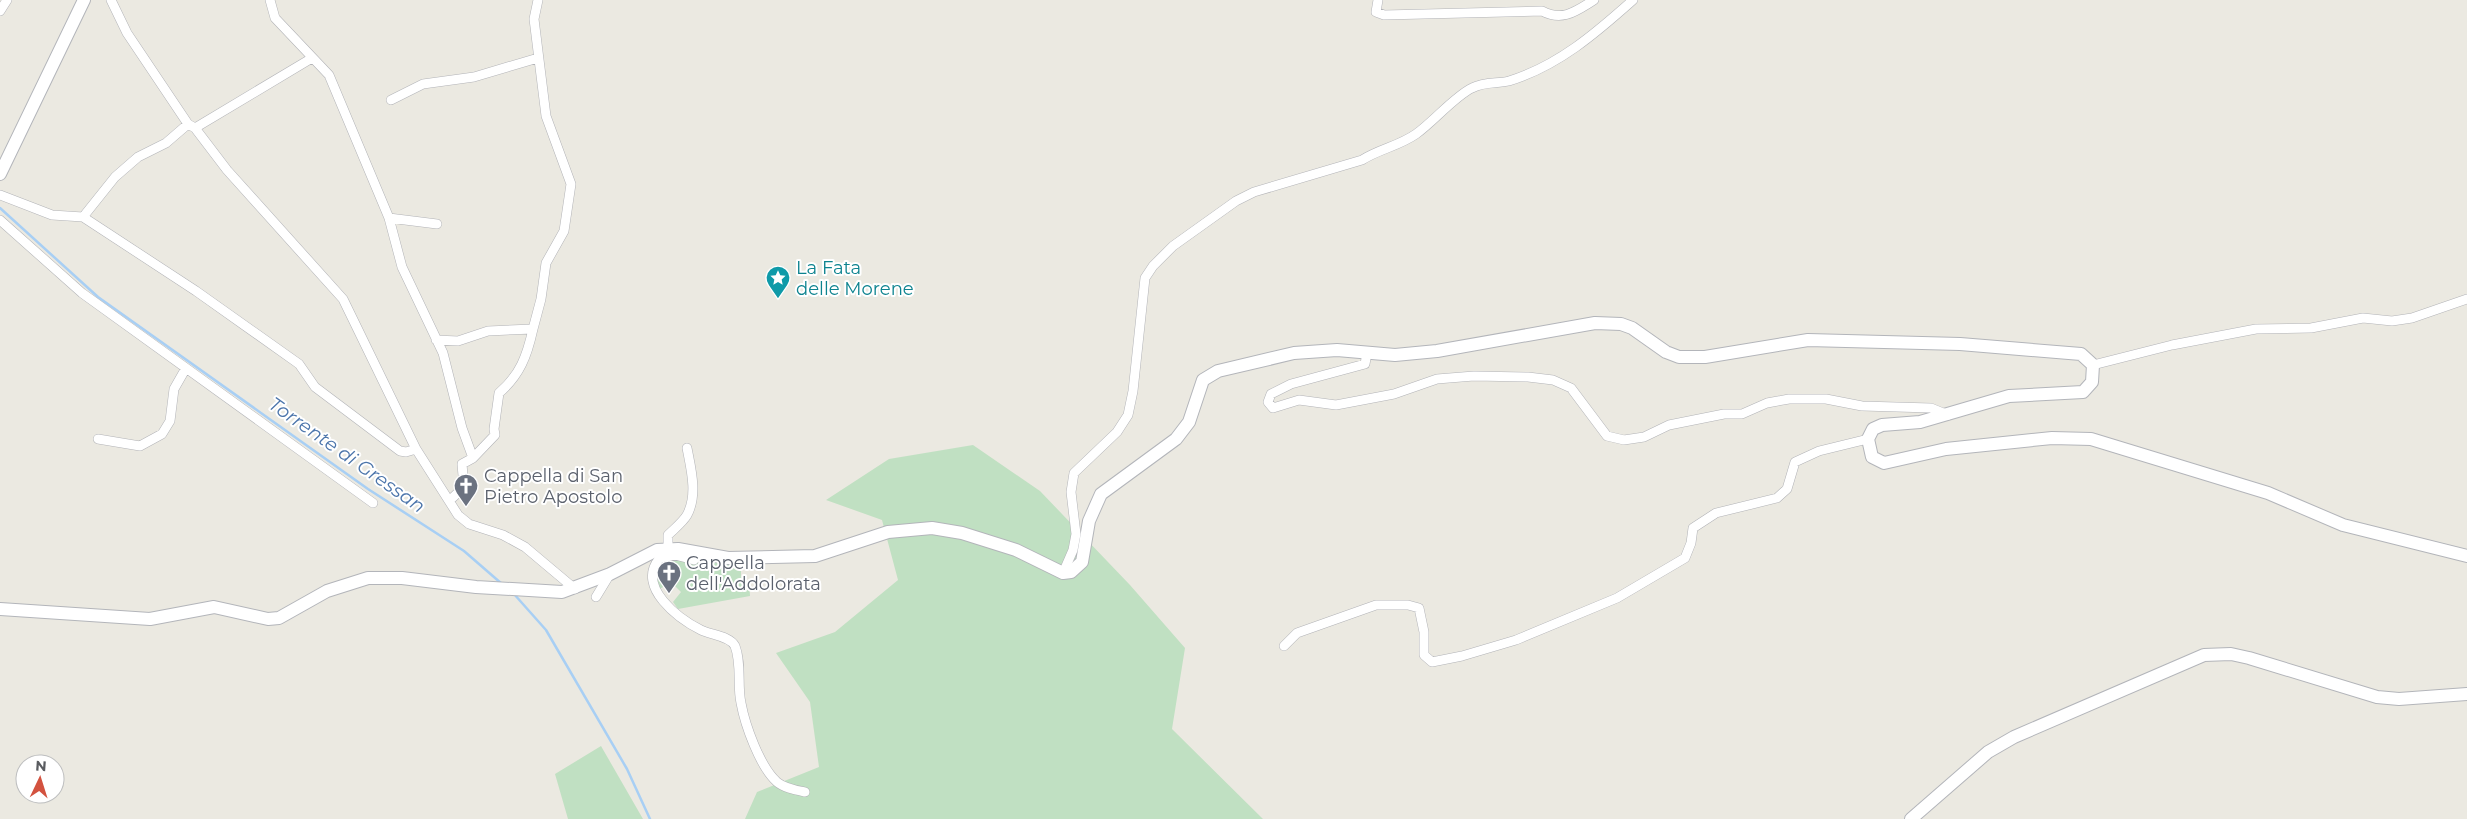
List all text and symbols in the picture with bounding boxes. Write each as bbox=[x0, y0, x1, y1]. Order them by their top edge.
place label: La Fata delle Morene bbox=[796, 257, 914, 300]
place icon: La Fata delle Morene bbox=[765, 265, 791, 299]
water label: Torrente di Gressan bbox=[264, 392, 430, 518]
place label: Cappella di San Pietro Apostolo bbox=[484, 465, 623, 508]
church icon: Cappella di San Pietro Apostolo bbox=[453, 473, 479, 507]
place label: Cappella dell'Addolorata bbox=[686, 552, 821, 595]
church icon: Cappella dell'Addolorata bbox=[656, 560, 682, 594]
north arrow bbox=[15, 754, 65, 804]
text: N bbox=[35, 757, 47, 775]

